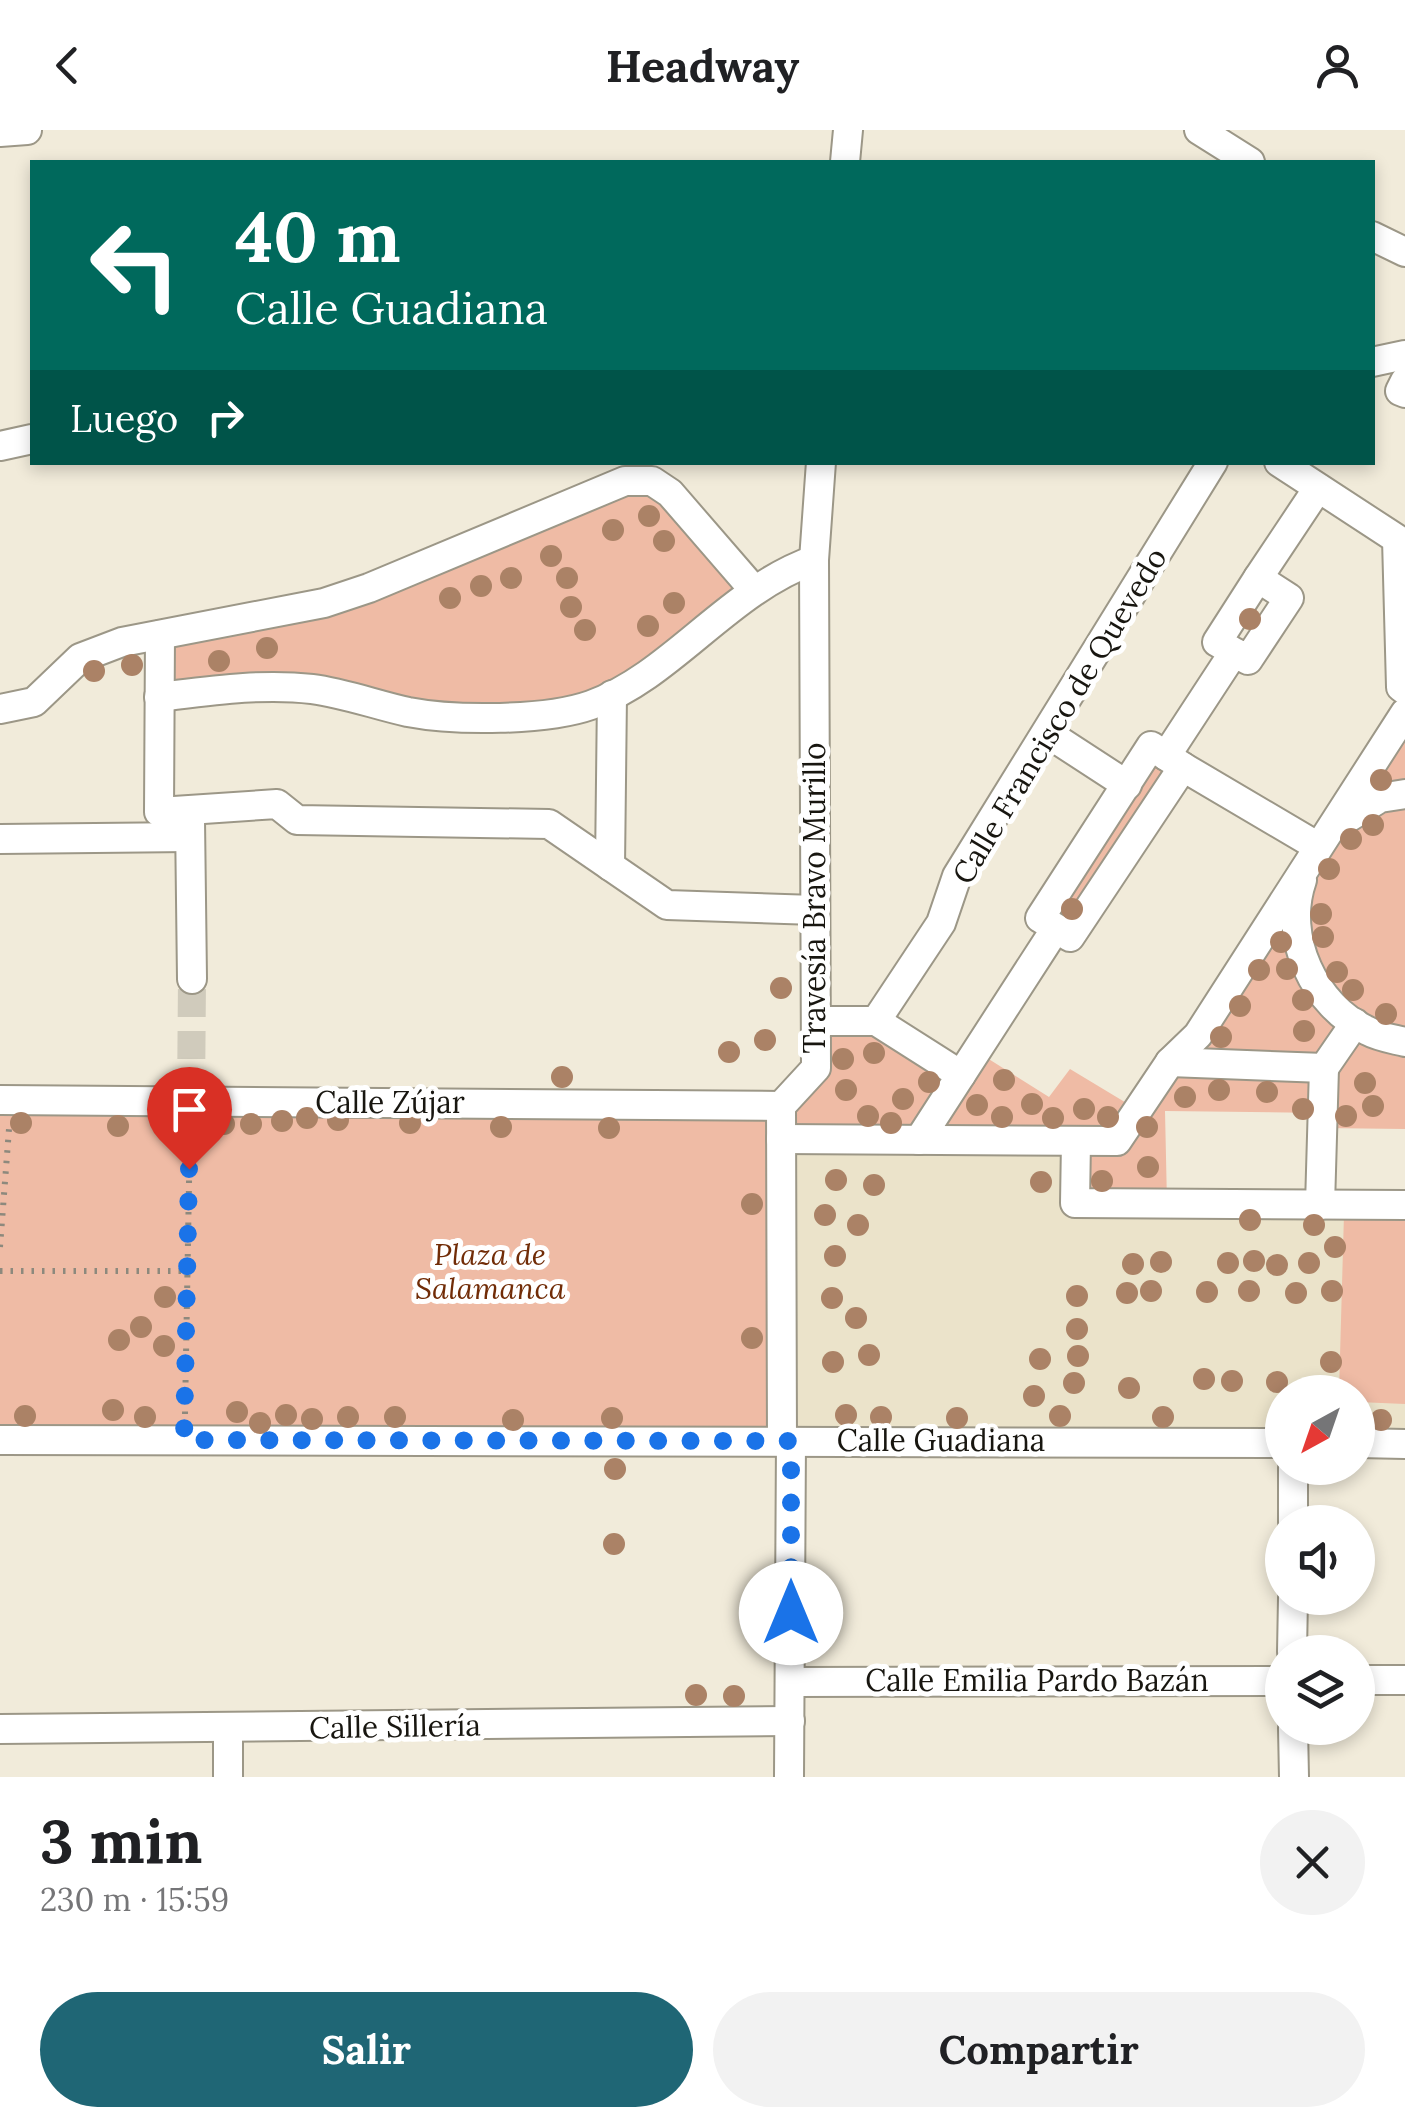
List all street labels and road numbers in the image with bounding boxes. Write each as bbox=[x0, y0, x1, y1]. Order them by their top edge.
street label: Calle Francisco de Quevedo bbox=[944, 540, 1175, 891]
street label: Travesía Bravo Murillo bbox=[795, 742, 833, 1054]
street label: Calle Zújar bbox=[315, 1083, 465, 1122]
street label: Calle Guadiana bbox=[837, 1421, 1045, 1459]
street label: Calle Emilia Pardo Bazán bbox=[865, 1661, 1209, 1699]
street label: Calle Sillería bbox=[309, 1706, 481, 1746]

